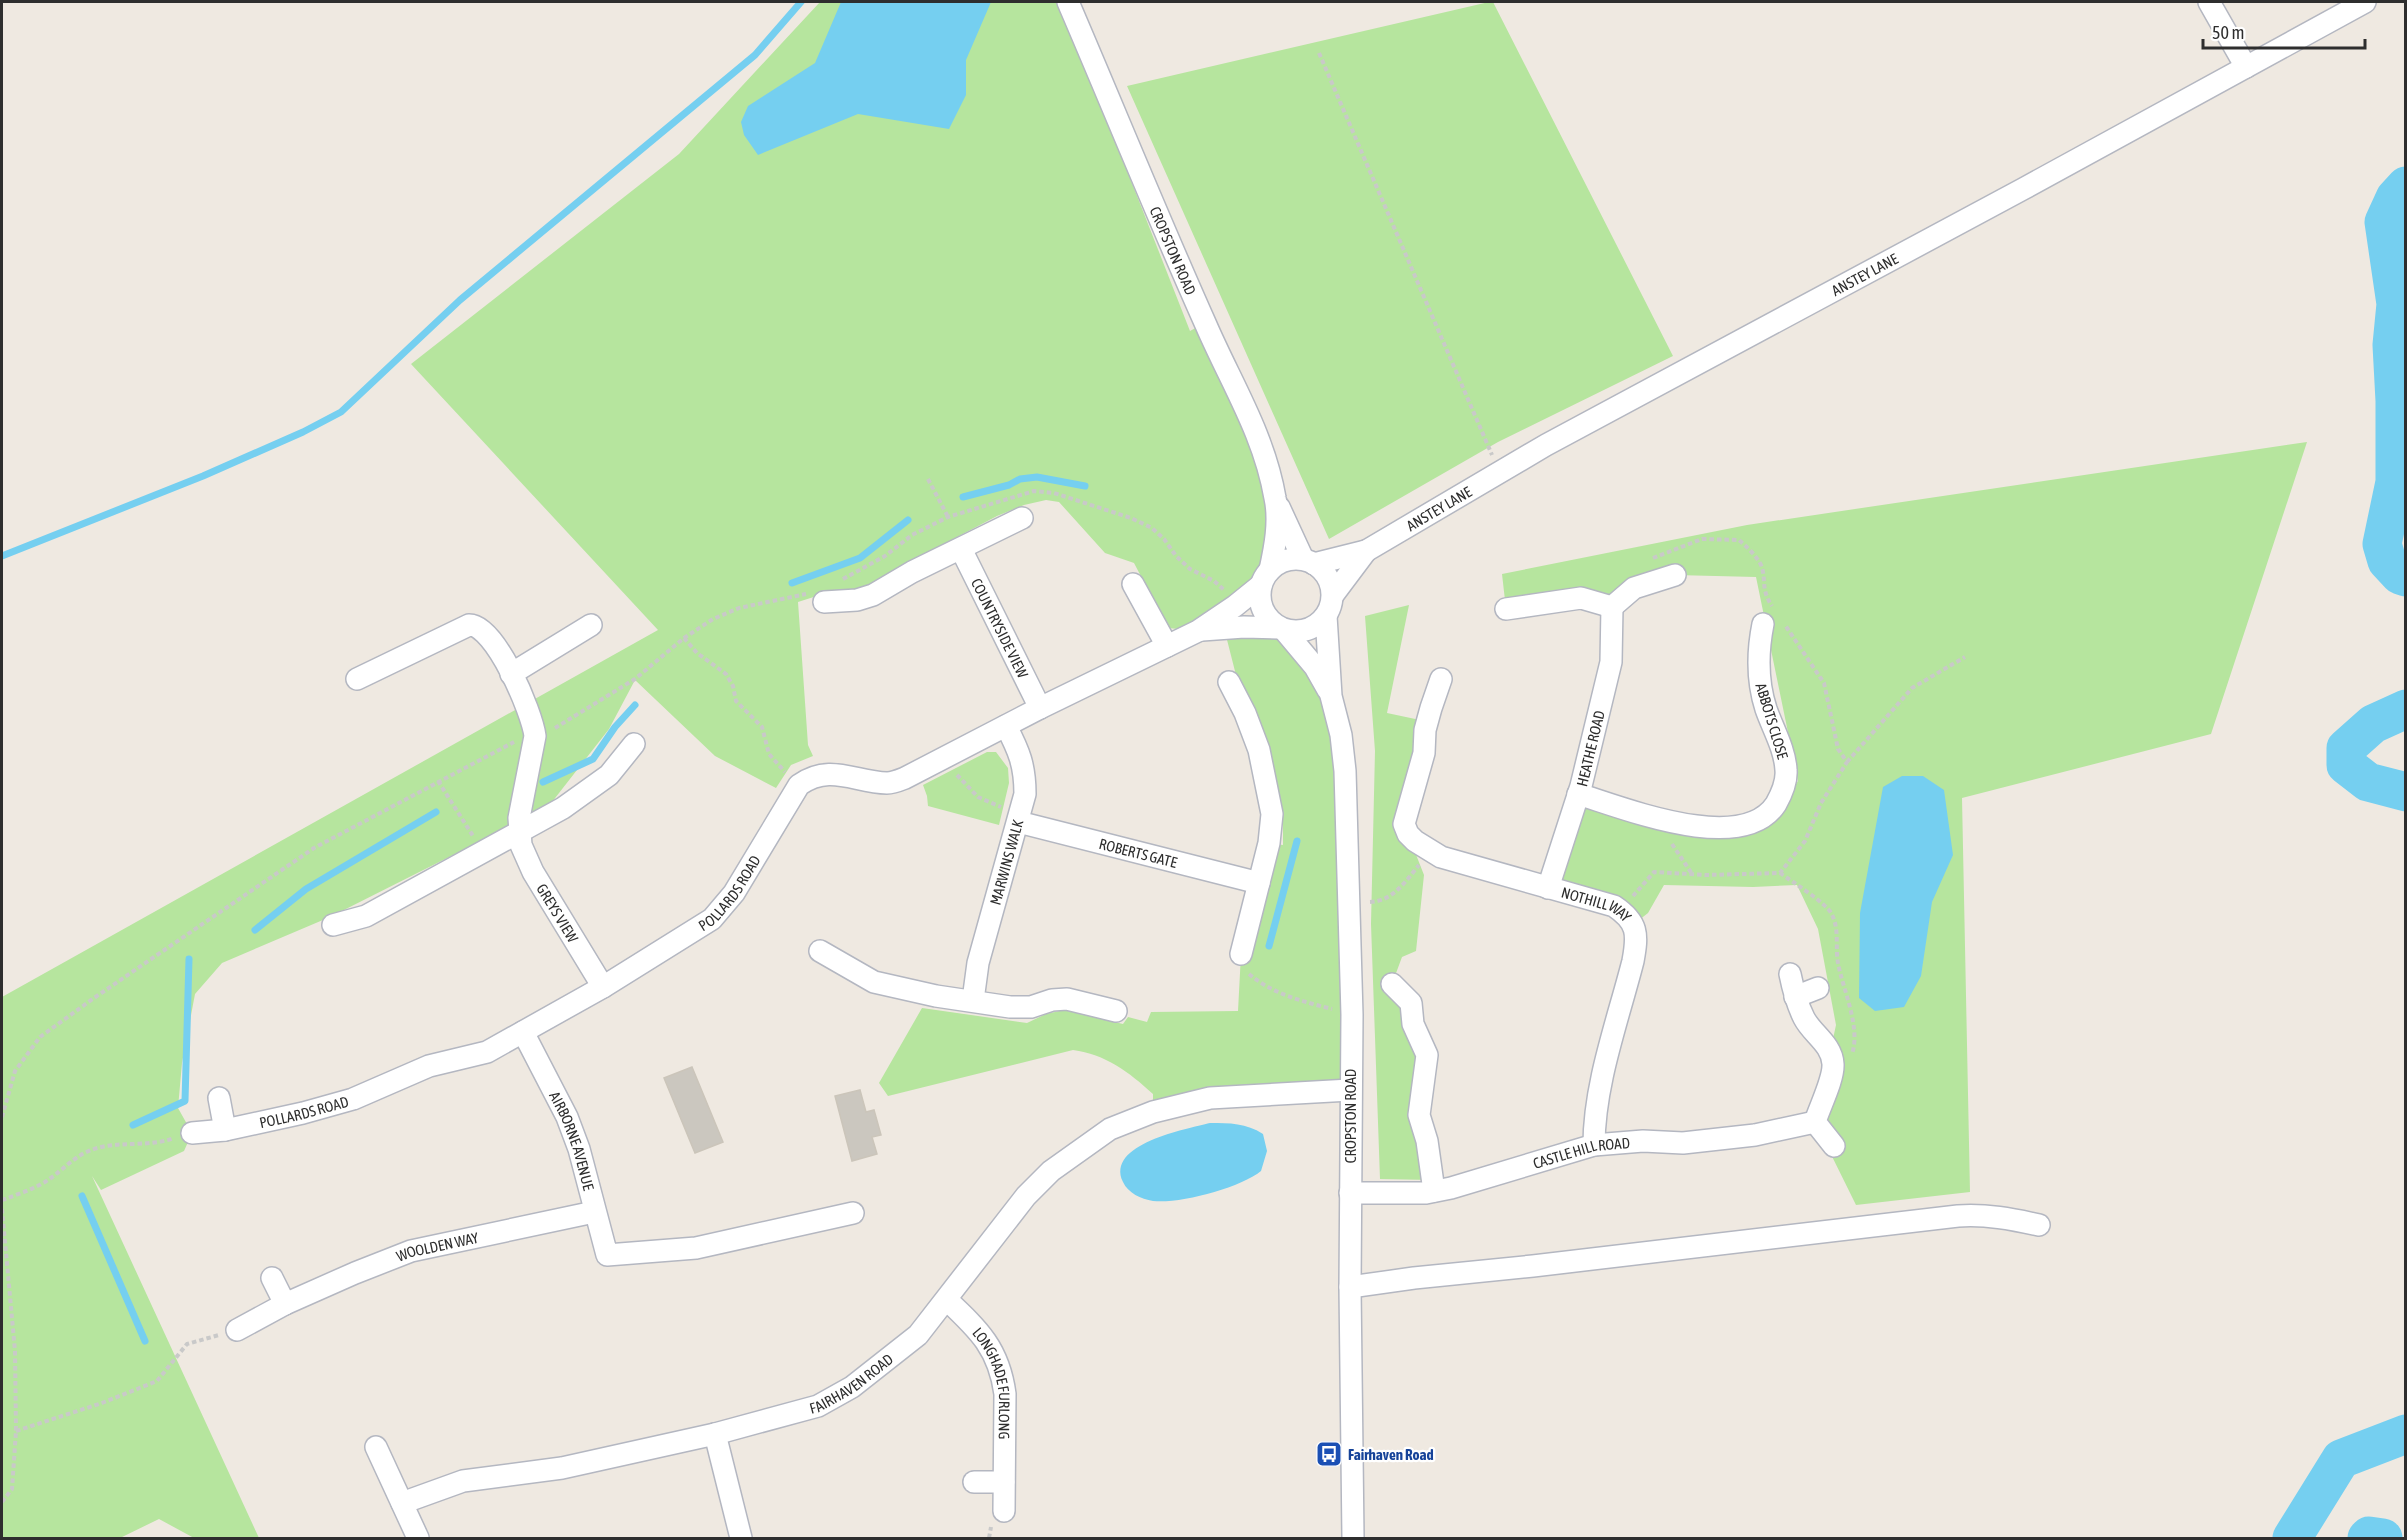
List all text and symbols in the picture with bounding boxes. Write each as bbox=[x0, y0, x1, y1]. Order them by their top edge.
scale bar bbox=[2203, 12, 2365, 50]
text: 50 m bbox=[2212, 22, 2244, 43]
street label: CROPSTON ROAD bbox=[1147, 204, 1200, 297]
street label: ANSTEY LANE bbox=[1828, 249, 1901, 299]
street label: ANSTEY LANE bbox=[1403, 482, 1475, 534]
street label: COUNTRYSIDE VIEW bbox=[968, 575, 1032, 681]
street label: ABBOTS CLOSE bbox=[1752, 681, 1792, 762]
street label: HEATHE ROAD bbox=[1573, 709, 1608, 788]
street label: MARWINS WALK bbox=[986, 817, 1026, 907]
street label: ROBERTS GATE bbox=[1097, 834, 1180, 871]
street label: POLLARDS ROAD bbox=[695, 852, 763, 934]
street label: GREYS VIEW bbox=[534, 880, 582, 945]
street label: NOTHILL WAY bbox=[1559, 883, 1635, 925]
street label: CROPSTON ROAD bbox=[1342, 1069, 1359, 1163]
street label: AIRBORNE AVENUE bbox=[547, 1088, 598, 1193]
street label: POLLARDS ROAD bbox=[258, 1092, 350, 1131]
street label: CASTLE HILL ROAD bbox=[1531, 1134, 1630, 1171]
street label: WOOLDEN WAY bbox=[394, 1228, 480, 1264]
street label: LONGHADE FURLONG bbox=[970, 1324, 1014, 1440]
street label: FAIRHAVEN ROAD bbox=[808, 1350, 896, 1416]
bus stop icon: Fairhaven Road bbox=[1314, 1439, 1344, 1469]
place label: Fairhaven Road bbox=[1348, 1446, 1434, 1463]

